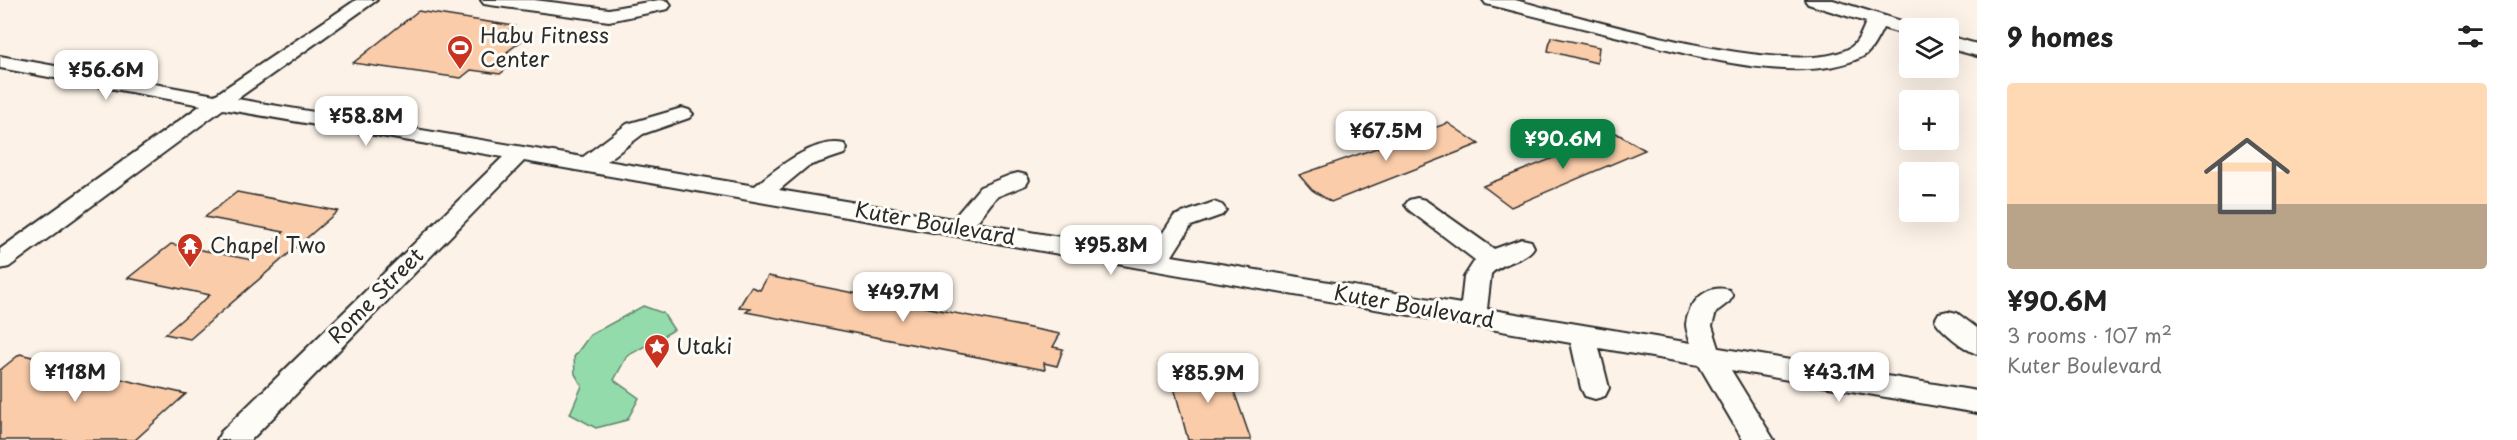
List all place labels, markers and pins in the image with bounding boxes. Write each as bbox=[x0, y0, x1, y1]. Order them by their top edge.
place label: Habu Fitness Center bbox=[480, 18, 609, 74]
sports icon: Habu Fitness Center bbox=[445, 33, 475, 71]
pin: ¥56.6M bbox=[57, 50, 155, 101]
pin: ¥58.8M bbox=[317, 96, 415, 147]
pin: ¥67.5M bbox=[1337, 111, 1435, 162]
pin: ¥90.6M bbox=[1514, 119, 1612, 170]
pin: ¥95.8M bbox=[1062, 225, 1160, 276]
place label: Chapel Two bbox=[210, 228, 326, 260]
temple icon: Chapel Two bbox=[175, 231, 205, 269]
pin: ¥49.7M bbox=[854, 272, 952, 323]
place label: Utaki bbox=[676, 329, 732, 361]
place icon: Utaki bbox=[642, 332, 672, 370]
pin: ¥118M bbox=[33, 352, 117, 403]
pin: ¥43.1M bbox=[1790, 352, 1888, 403]
pin: ¥85.9M bbox=[1159, 353, 1257, 404]

